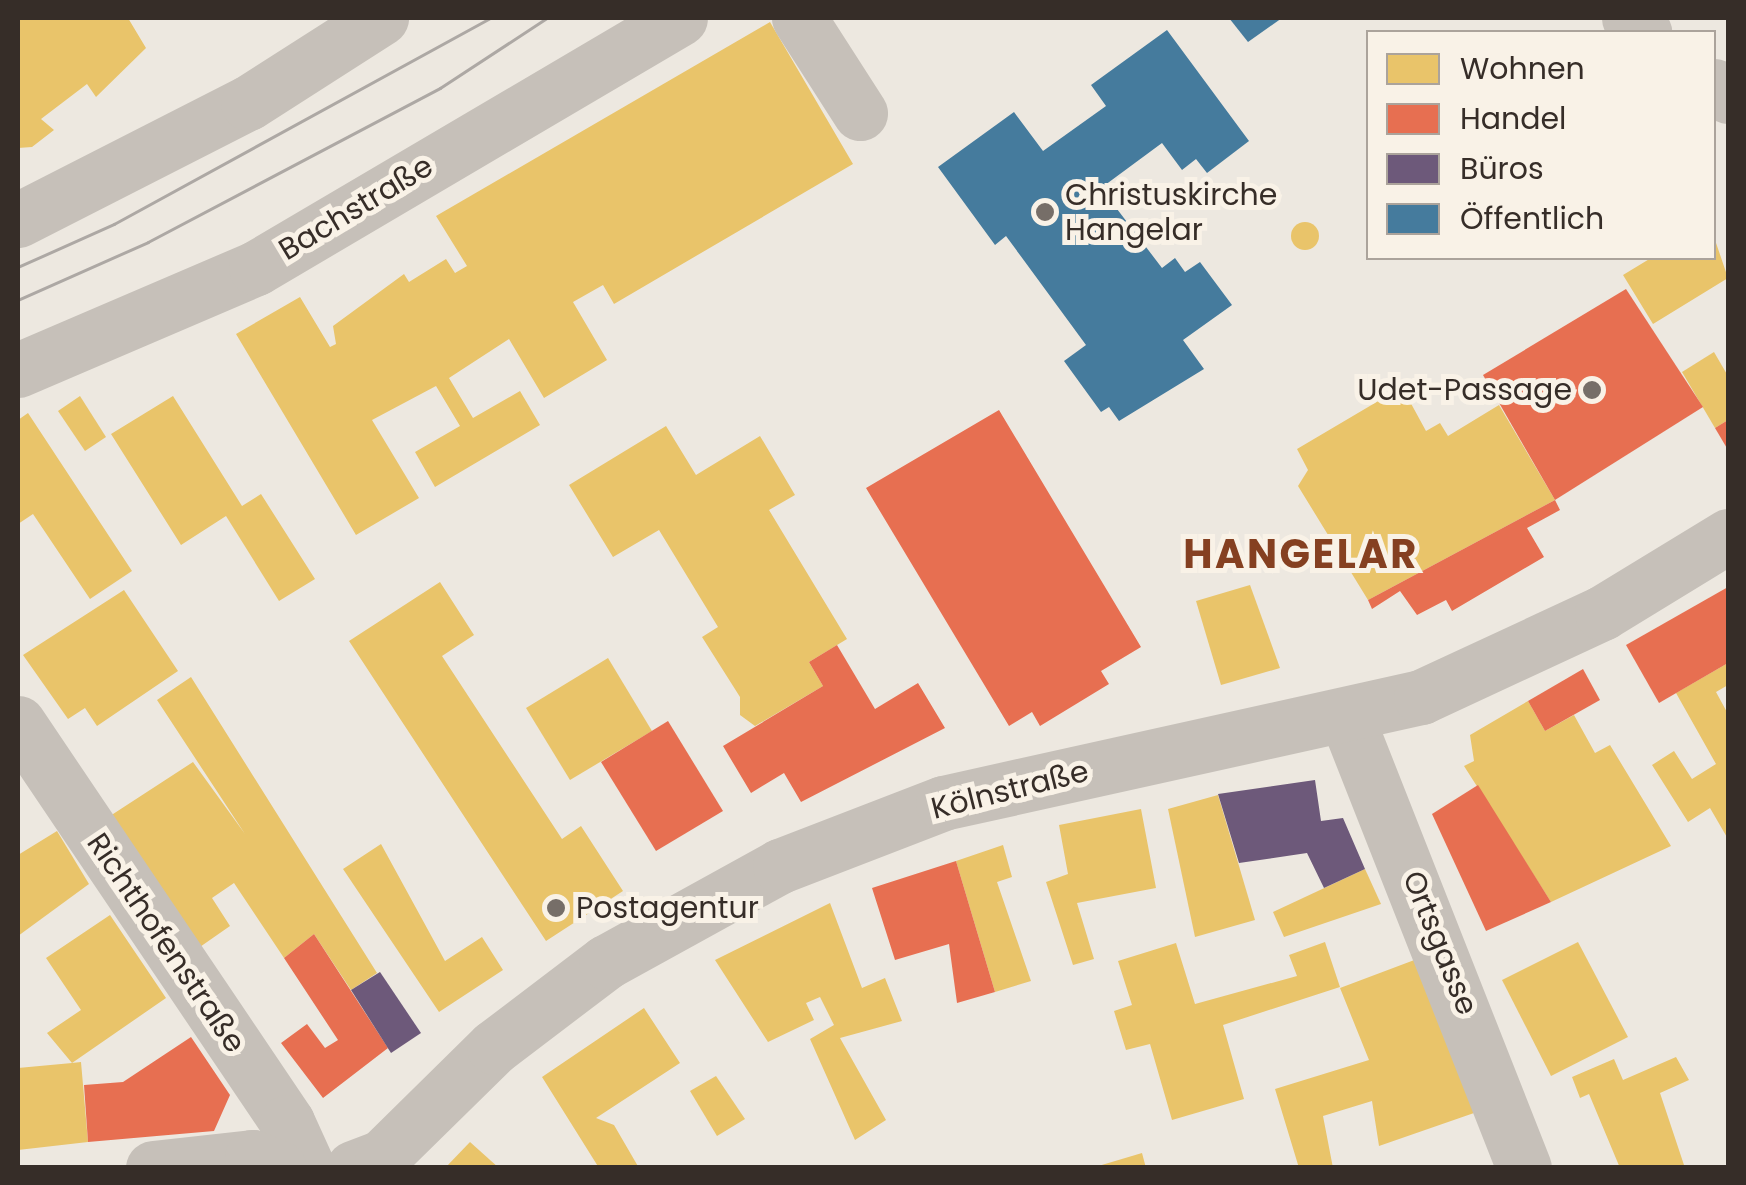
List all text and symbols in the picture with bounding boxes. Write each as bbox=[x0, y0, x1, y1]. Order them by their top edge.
legend bbox=[1366, 30, 1716, 260]
text: Wohnen bbox=[1460, 47, 1585, 90]
text: Handel bbox=[1460, 97, 1567, 140]
text: Büros bbox=[1460, 147, 1544, 190]
street label: Bachstraße bbox=[273, 148, 439, 268]
place label: Christuskirche Hangelar bbox=[1065, 177, 1277, 248]
text: Öffentlich bbox=[1460, 197, 1604, 240]
marker: Christuskirche Hangelar bbox=[1034, 201, 1056, 223]
place label: Udet-Passage bbox=[1357, 372, 1572, 408]
marker: Udet-Passage bbox=[1581, 379, 1603, 401]
district label: HANGELAR bbox=[1183, 530, 1419, 578]
street label: Kölnstraße bbox=[928, 753, 1092, 827]
street label: Richthofenstraße bbox=[79, 826, 253, 1060]
street label: Ortsgasse bbox=[1395, 866, 1485, 1020]
place label: Postagentur bbox=[576, 890, 759, 926]
marker: Postagentur bbox=[545, 897, 567, 919]

